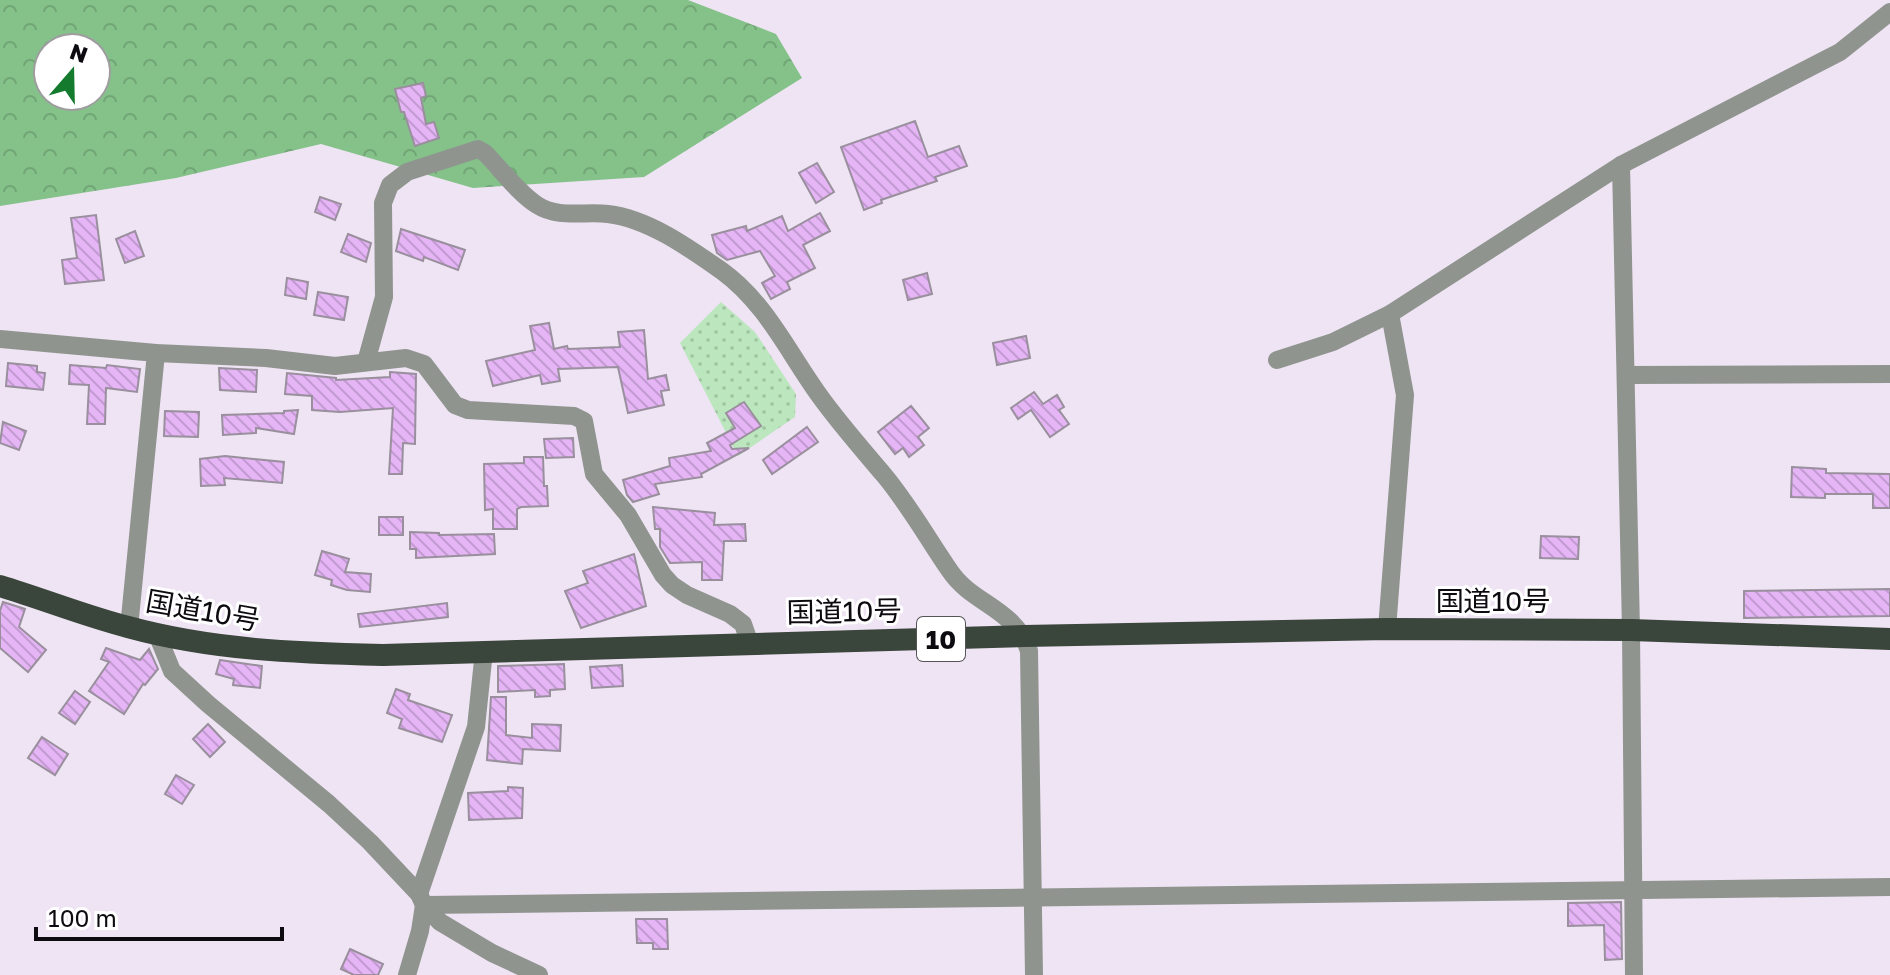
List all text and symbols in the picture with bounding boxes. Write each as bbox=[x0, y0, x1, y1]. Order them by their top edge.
north arrow bbox=[32, 32, 112, 112]
text: N bbox=[67, 37, 91, 68]
street label: 国道10号 bbox=[144, 584, 262, 636]
street label: 国道10号 bbox=[1436, 584, 1550, 617]
street label: 国道10号 bbox=[786, 593, 902, 629]
road number: 10 bbox=[917, 617, 965, 661]
scale bar bbox=[36, 891, 282, 941]
text: 100 m bbox=[48, 903, 117, 932]

